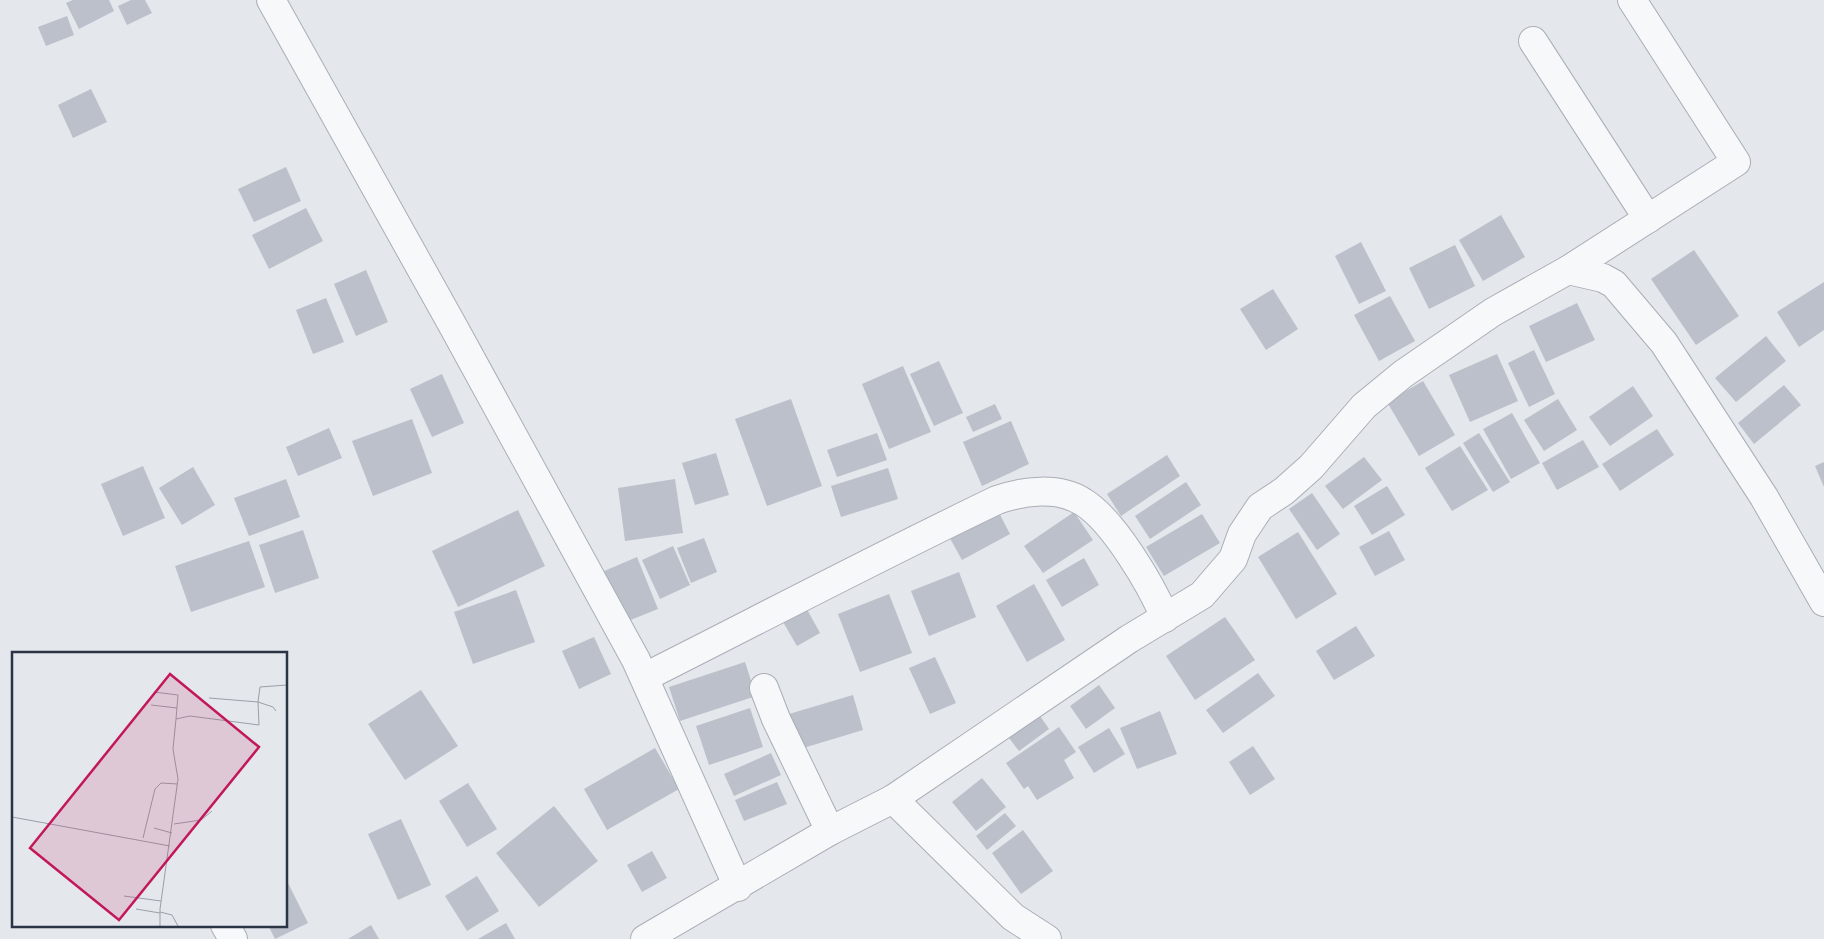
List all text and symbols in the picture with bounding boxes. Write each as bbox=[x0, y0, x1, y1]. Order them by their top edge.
inset map bbox=[12, 652, 288, 926]

